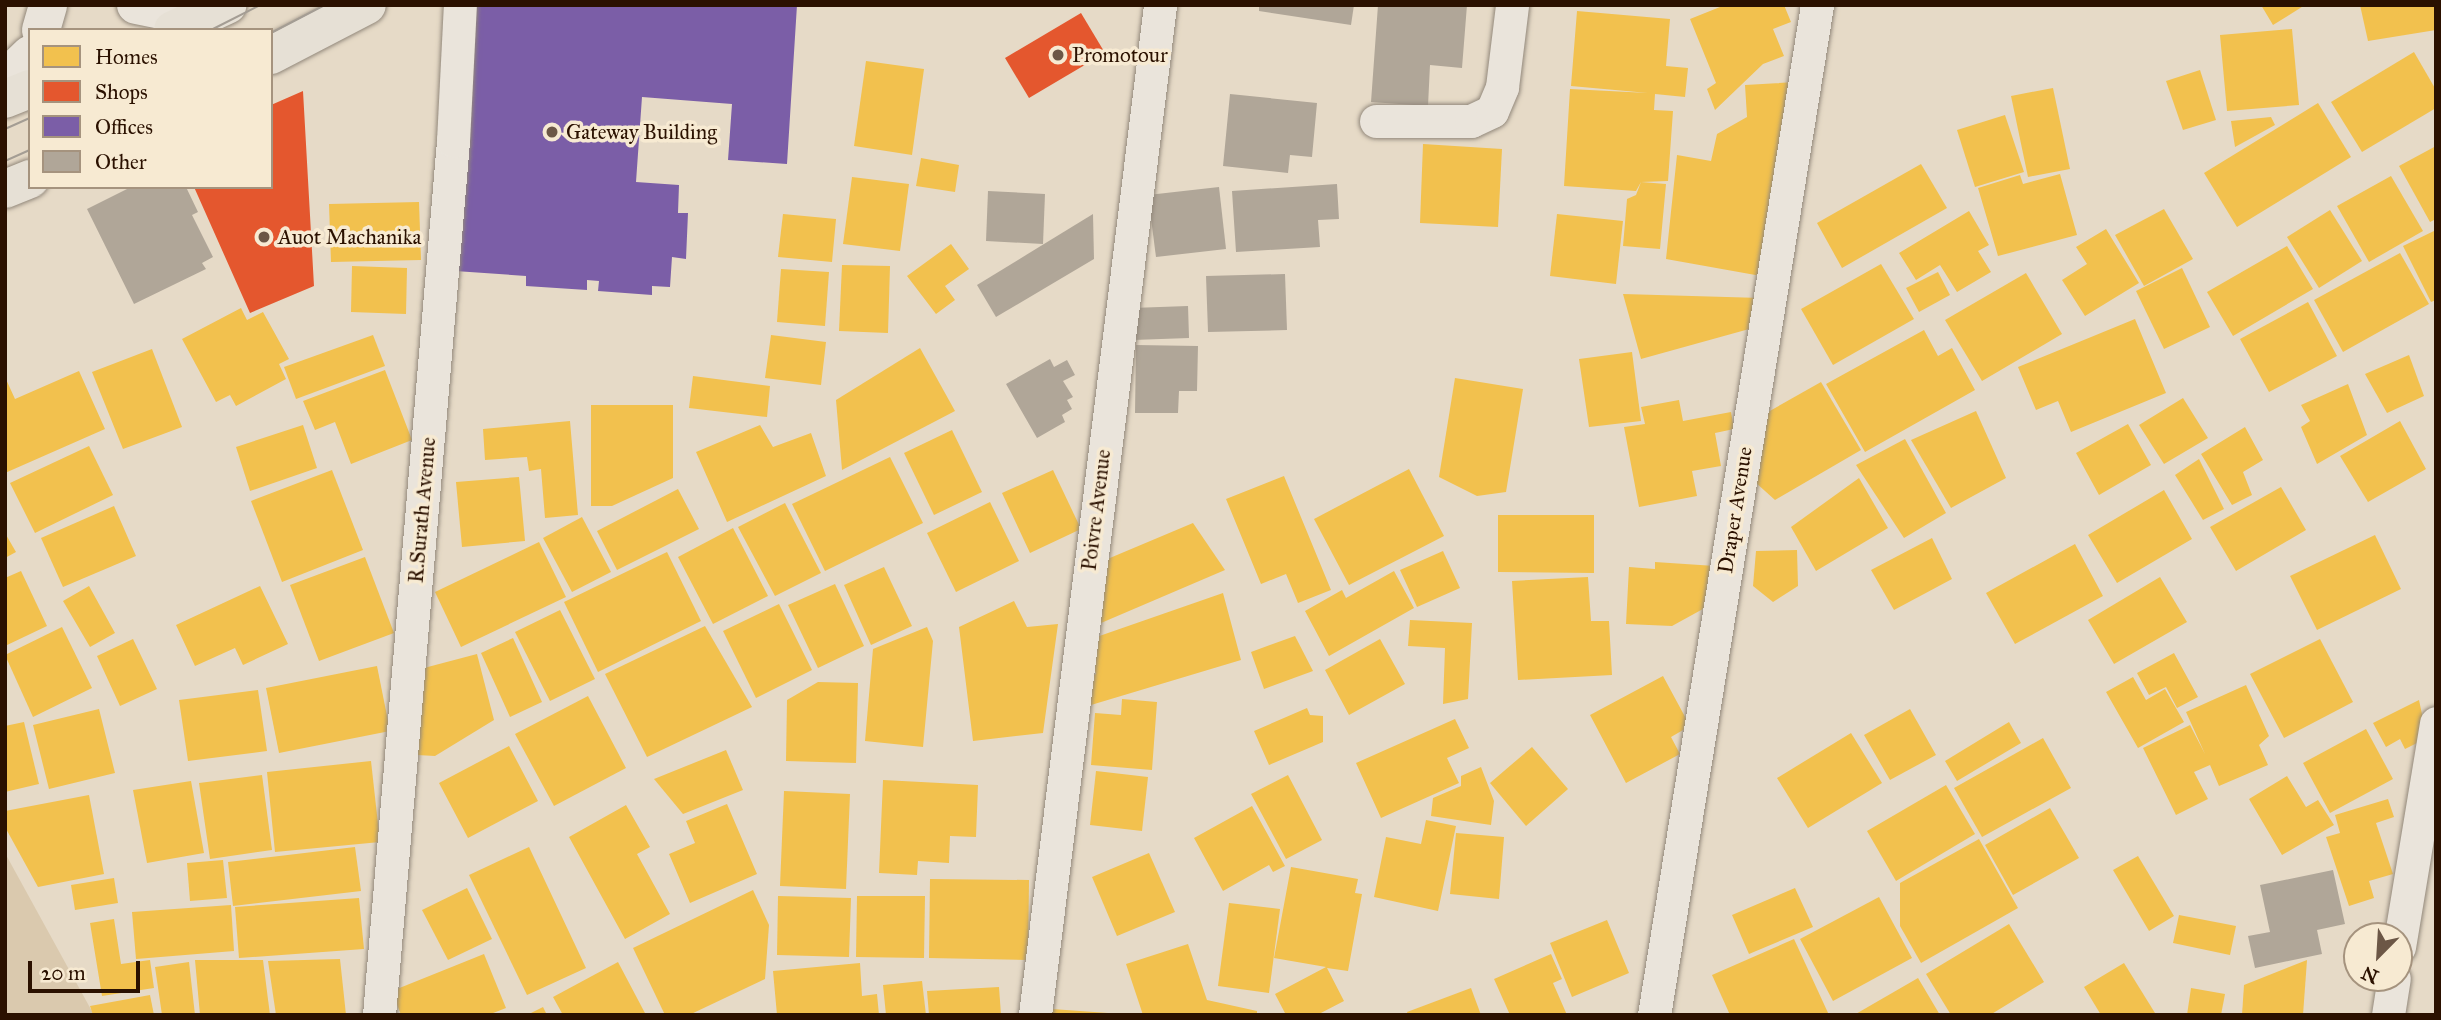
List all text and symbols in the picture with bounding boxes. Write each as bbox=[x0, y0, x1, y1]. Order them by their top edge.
legend bbox=[28, 28, 273, 189]
place label: Promotour bbox=[1072, 42, 1168, 68]
text: Homes bbox=[95, 44, 158, 70]
marker: Promotour bbox=[1050, 47, 1066, 63]
text: Shops bbox=[95, 79, 148, 105]
text: Offices bbox=[95, 114, 153, 140]
place label: Gateway Building bbox=[566, 119, 717, 145]
marker: Gateway Building bbox=[544, 124, 560, 140]
text: Other bbox=[95, 149, 147, 175]
place label: Auot Machanika bbox=[278, 224, 421, 250]
marker: Auot Machanika bbox=[256, 229, 272, 245]
street label: R.Surath Avenue bbox=[403, 436, 441, 584]
street label: Draper Avenue bbox=[1713, 445, 1757, 575]
street label: Poivre Avenue bbox=[1076, 448, 1116, 572]
north arrow bbox=[2343, 922, 2413, 992]
scale bar bbox=[32, 946, 144, 990]
text: 20 m bbox=[41, 960, 86, 986]
text: N bbox=[2358, 961, 2382, 989]

